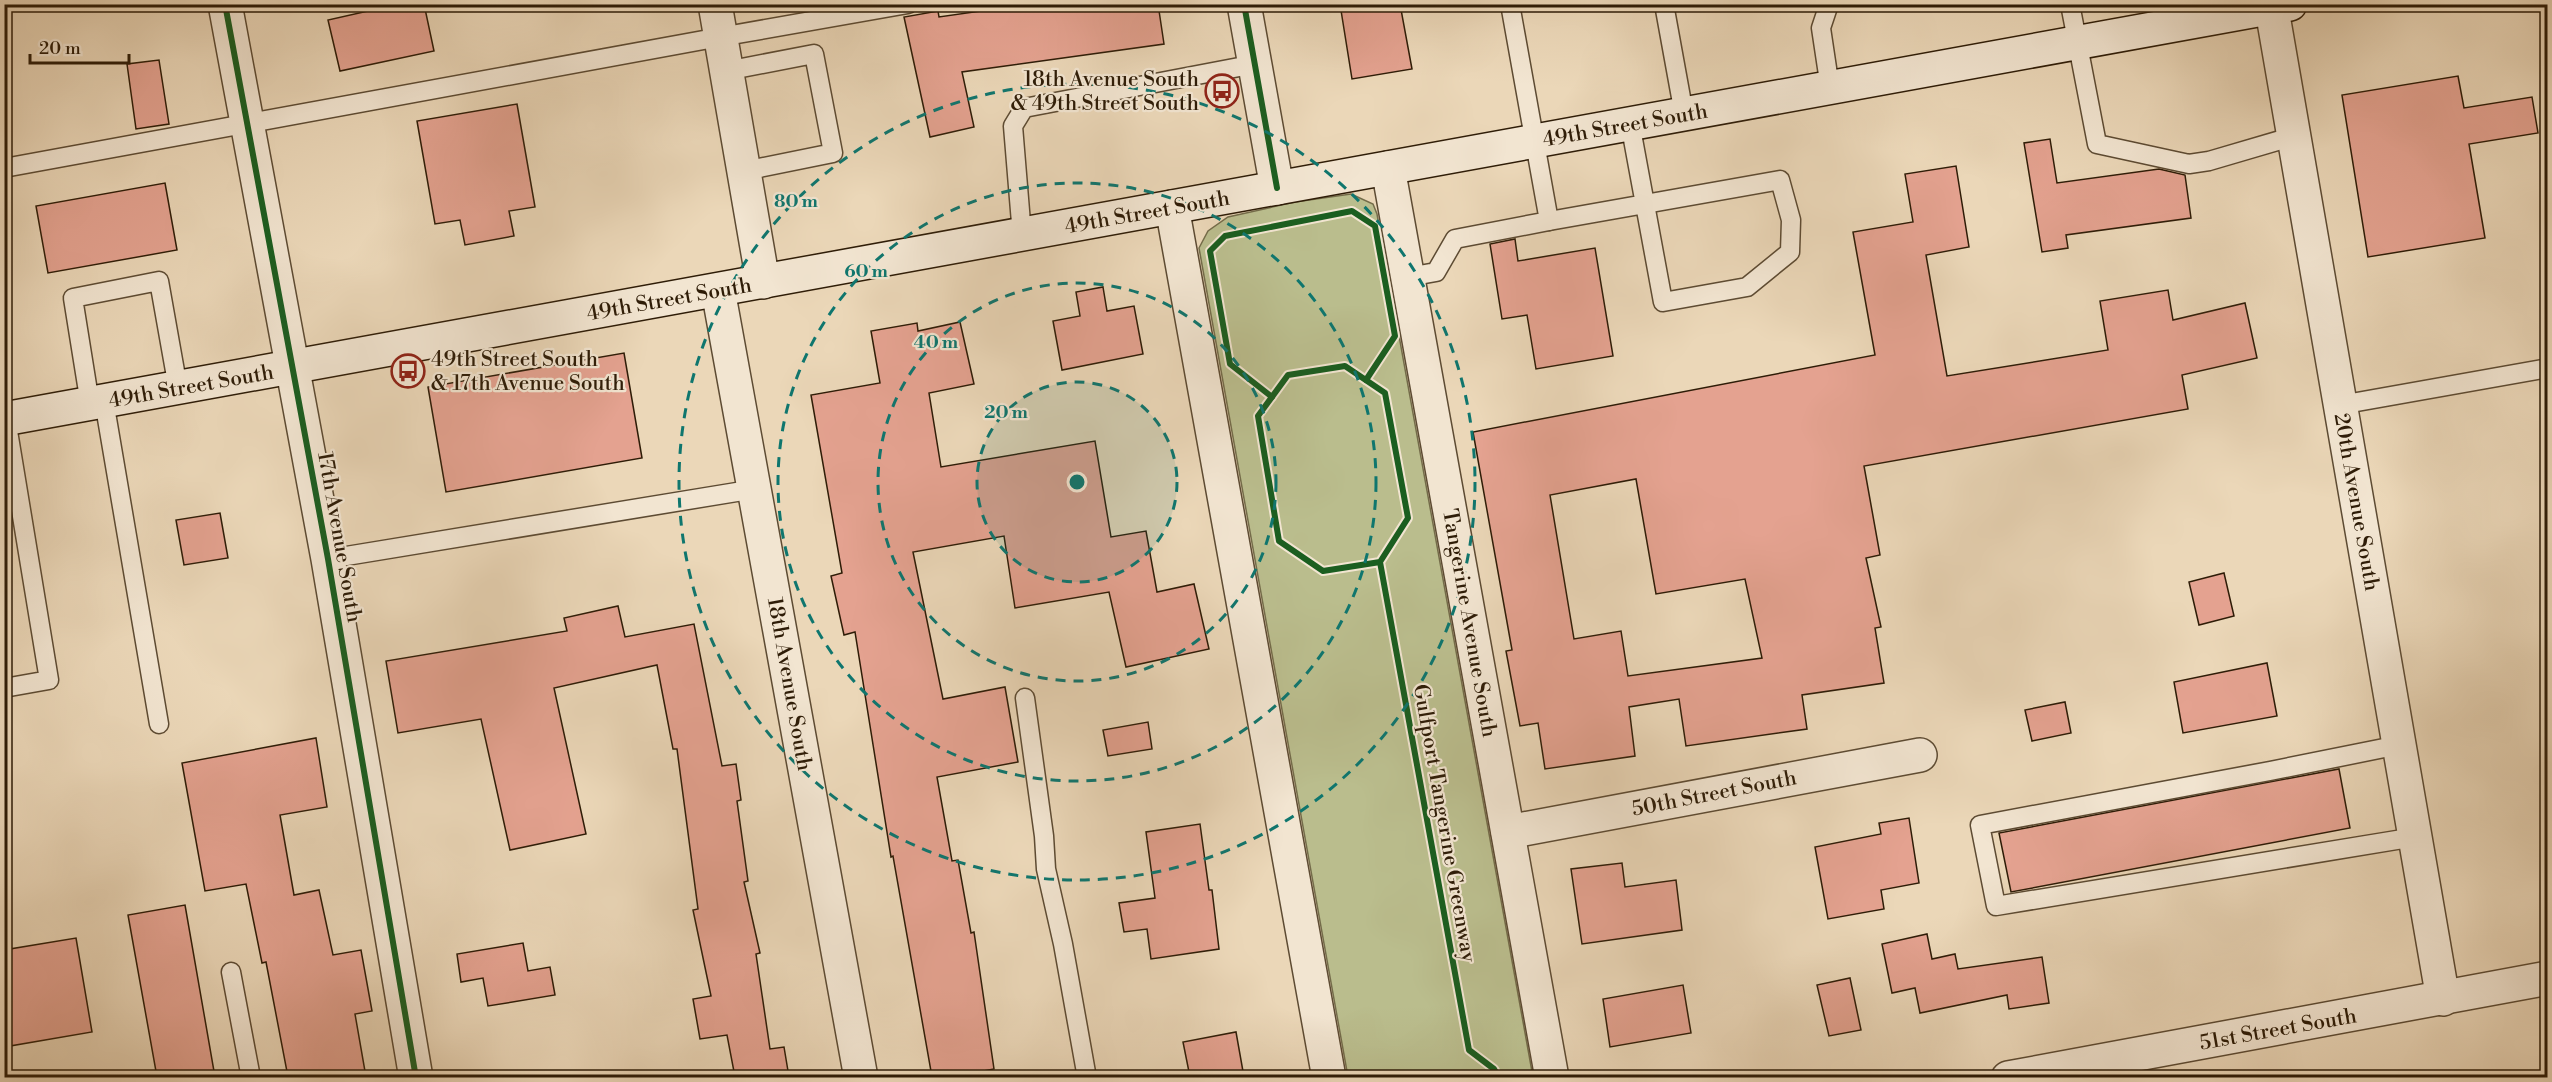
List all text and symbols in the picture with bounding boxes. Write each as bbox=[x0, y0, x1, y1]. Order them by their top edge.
scale bar bbox=[30, 27, 129, 65]
text: 20 m bbox=[39, 37, 81, 60]
place label: 18th Avenue South & 49th Street South bbox=[1011, 67, 1199, 117]
bus stop icon: 18th Avenue South & 49th Street South bbox=[1204, 73, 1240, 109]
street label: 49th Street South bbox=[1541, 99, 1710, 153]
street label: 49th Street South bbox=[1063, 186, 1232, 240]
text: 80 m bbox=[774, 190, 819, 213]
text: 60 m bbox=[844, 260, 888, 283]
street label: 49th Street South bbox=[585, 273, 754, 327]
text: 40 m bbox=[914, 331, 959, 354]
place label: 49th Street South & 17th Avenue South bbox=[431, 347, 625, 397]
bus stop icon: 49th Street South & 17th Avenue South bbox=[390, 353, 426, 389]
street label: 49th Street South bbox=[107, 360, 276, 414]
text: 20 m bbox=[984, 401, 1028, 424]
street label: 20th Avenue South bbox=[2328, 411, 2385, 594]
street label: 17th Avenue South bbox=[311, 450, 367, 625]
centre of rings bbox=[1067, 472, 1087, 492]
street label: Tangerine Avenue South bbox=[1436, 507, 1502, 740]
street label: 18th Avenue South bbox=[761, 595, 817, 773]
street label: Gulfport Tangerine Greenway bbox=[1407, 682, 1481, 965]
street label: 50th Street South bbox=[1630, 765, 1799, 823]
street label: 51st Street South bbox=[2198, 1003, 2359, 1057]

